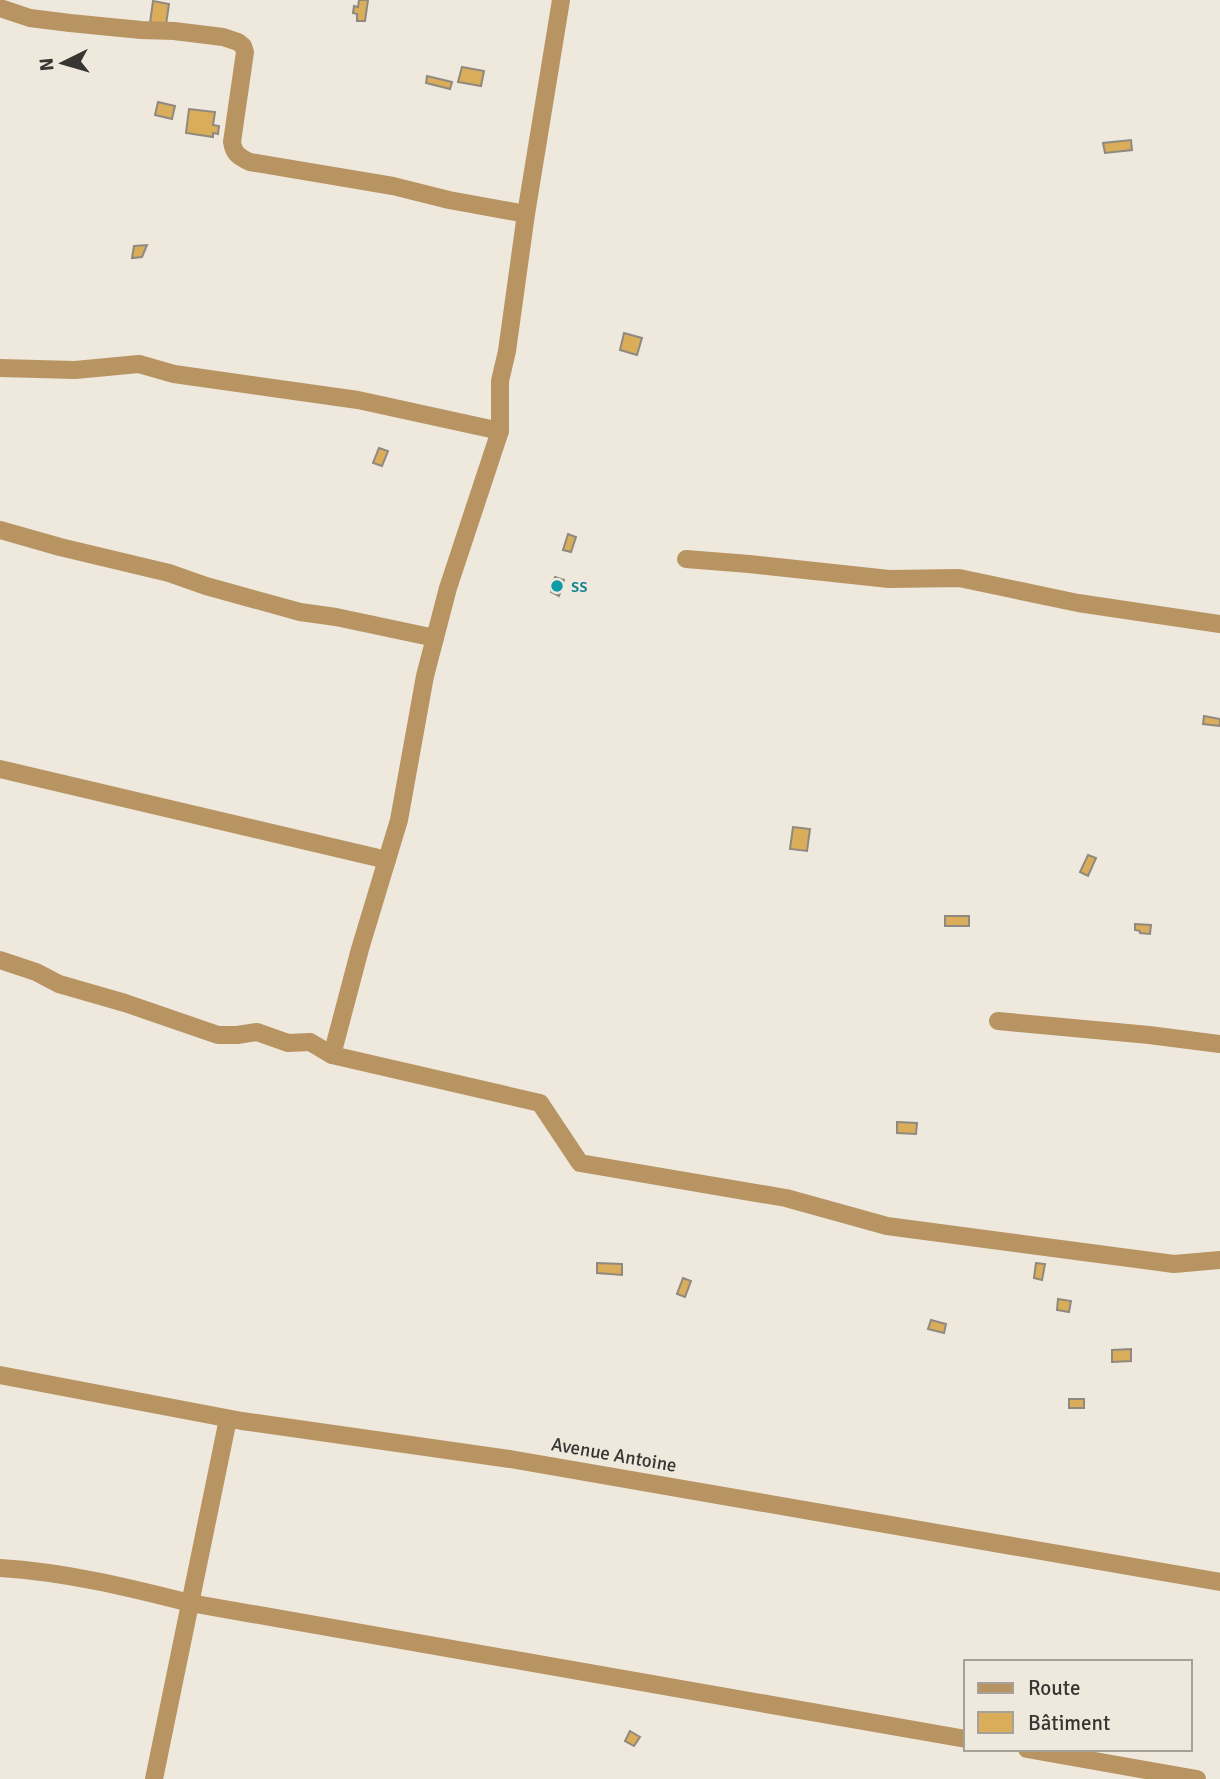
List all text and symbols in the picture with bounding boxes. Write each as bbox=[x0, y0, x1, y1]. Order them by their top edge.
north arrow bbox=[28, 28, 98, 98]
text: N bbox=[35, 57, 60, 72]
place label: ss bbox=[571, 574, 588, 598]
marker: ss bbox=[549, 578, 565, 594]
street label: Avenue Antoine bbox=[549, 1432, 679, 1478]
legend bbox=[964, 1660, 1192, 1751]
text: Route bbox=[1028, 1675, 1080, 1701]
text: Bâtiment bbox=[1028, 1710, 1110, 1736]

